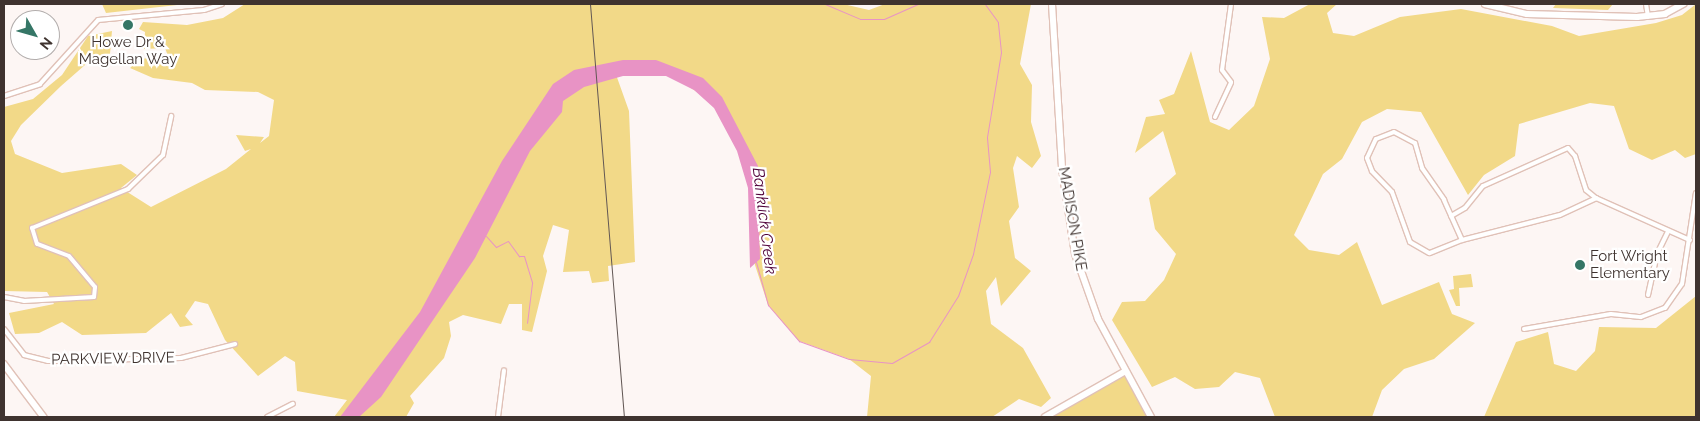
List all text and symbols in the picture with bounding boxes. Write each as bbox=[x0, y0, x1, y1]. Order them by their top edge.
north arrow bbox=[10, 10, 60, 60]
marker: Howe Dr & Magellan Way bbox=[122, 19, 134, 31]
place label: Howe Dr & Magellan Way bbox=[78, 33, 178, 68]
text: N bbox=[36, 34, 56, 53]
street label: MADISON PIKE bbox=[1054, 166, 1090, 272]
water label: Banklick Creek bbox=[748, 167, 780, 275]
place label: Fort Wright Elementary bbox=[1590, 247, 1670, 282]
marker: Fort Wright Elementary bbox=[1574, 259, 1586, 271]
street label: PARKVIEW DRIVE bbox=[51, 349, 175, 369]

